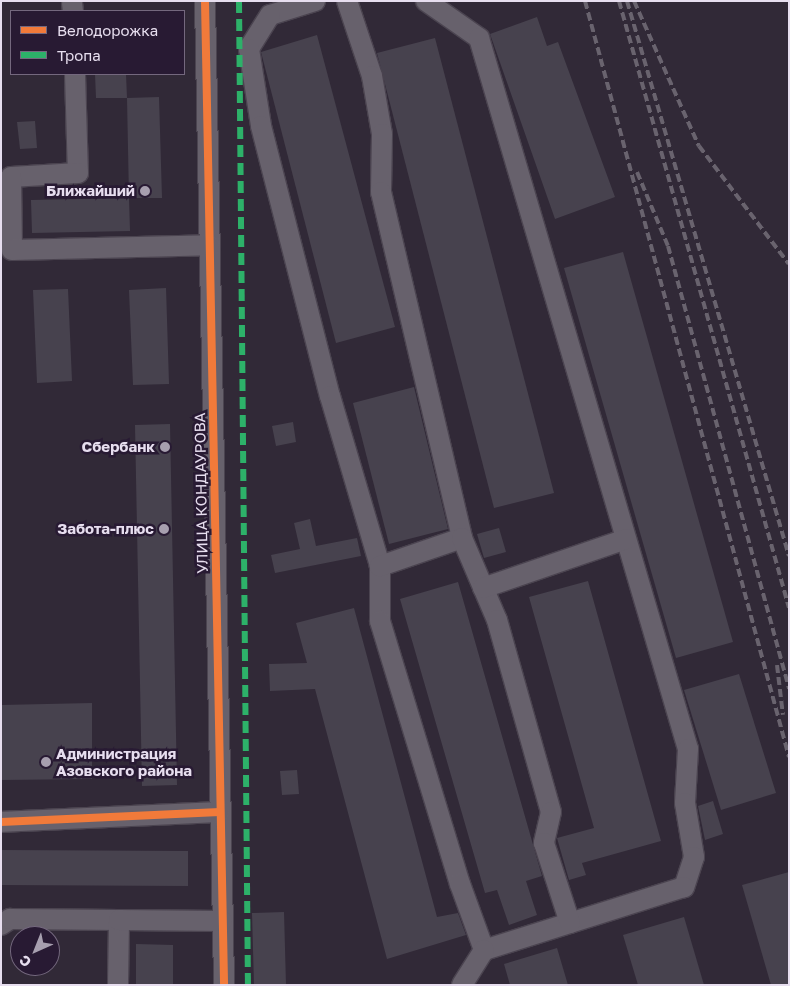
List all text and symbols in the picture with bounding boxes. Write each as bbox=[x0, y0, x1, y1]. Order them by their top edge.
legend bbox=[10, 10, 185, 75]
text: Велодорожка bbox=[57, 21, 158, 39]
text: Тропа bbox=[57, 46, 101, 64]
place label: Ближайший bbox=[46, 182, 135, 200]
marker: Ближайший bbox=[139, 185, 151, 197]
street label: УЛИЦА КОНДАУРОВА bbox=[191, 412, 211, 574]
place label: Сбербанк bbox=[82, 438, 155, 456]
marker: Сбербанк bbox=[159, 441, 171, 453]
place label: Забота-плюс bbox=[57, 520, 154, 538]
marker: Забота-плюс bbox=[158, 523, 170, 535]
place label: Администрация Азовского района bbox=[56, 744, 192, 779]
marker: Администрация Азовского района bbox=[40, 756, 52, 768]
north arrow bbox=[10, 926, 60, 976]
text: С bbox=[15, 952, 34, 971]

